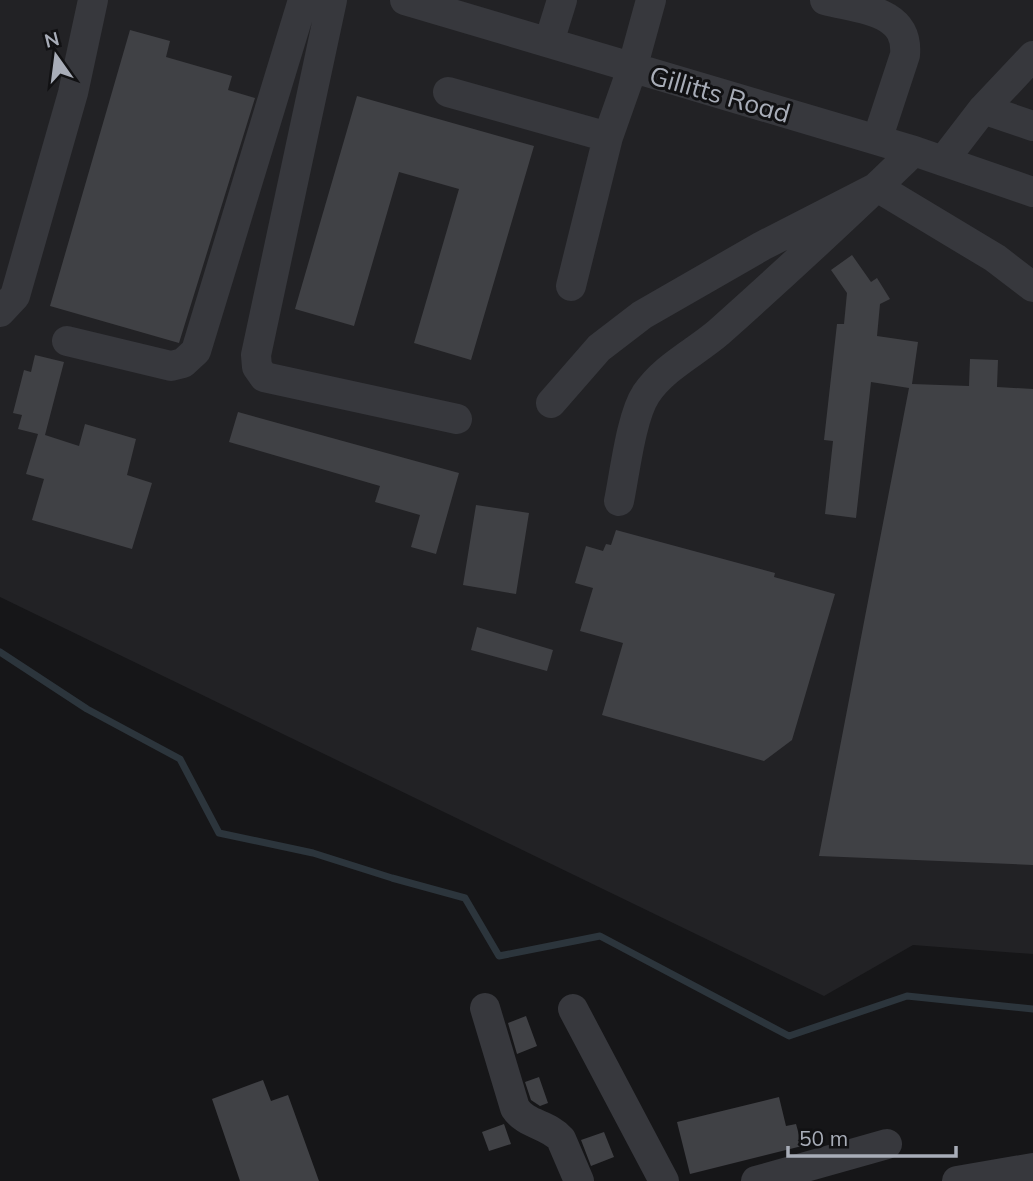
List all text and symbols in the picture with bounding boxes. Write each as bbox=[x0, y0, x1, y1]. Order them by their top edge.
north arrow bbox=[21, 21, 91, 91]
text: N bbox=[42, 26, 62, 53]
street label: Gillitts Road bbox=[646, 58, 794, 130]
scale bar bbox=[788, 1114, 956, 1158]
text: 50 m bbox=[799, 1125, 848, 1151]

